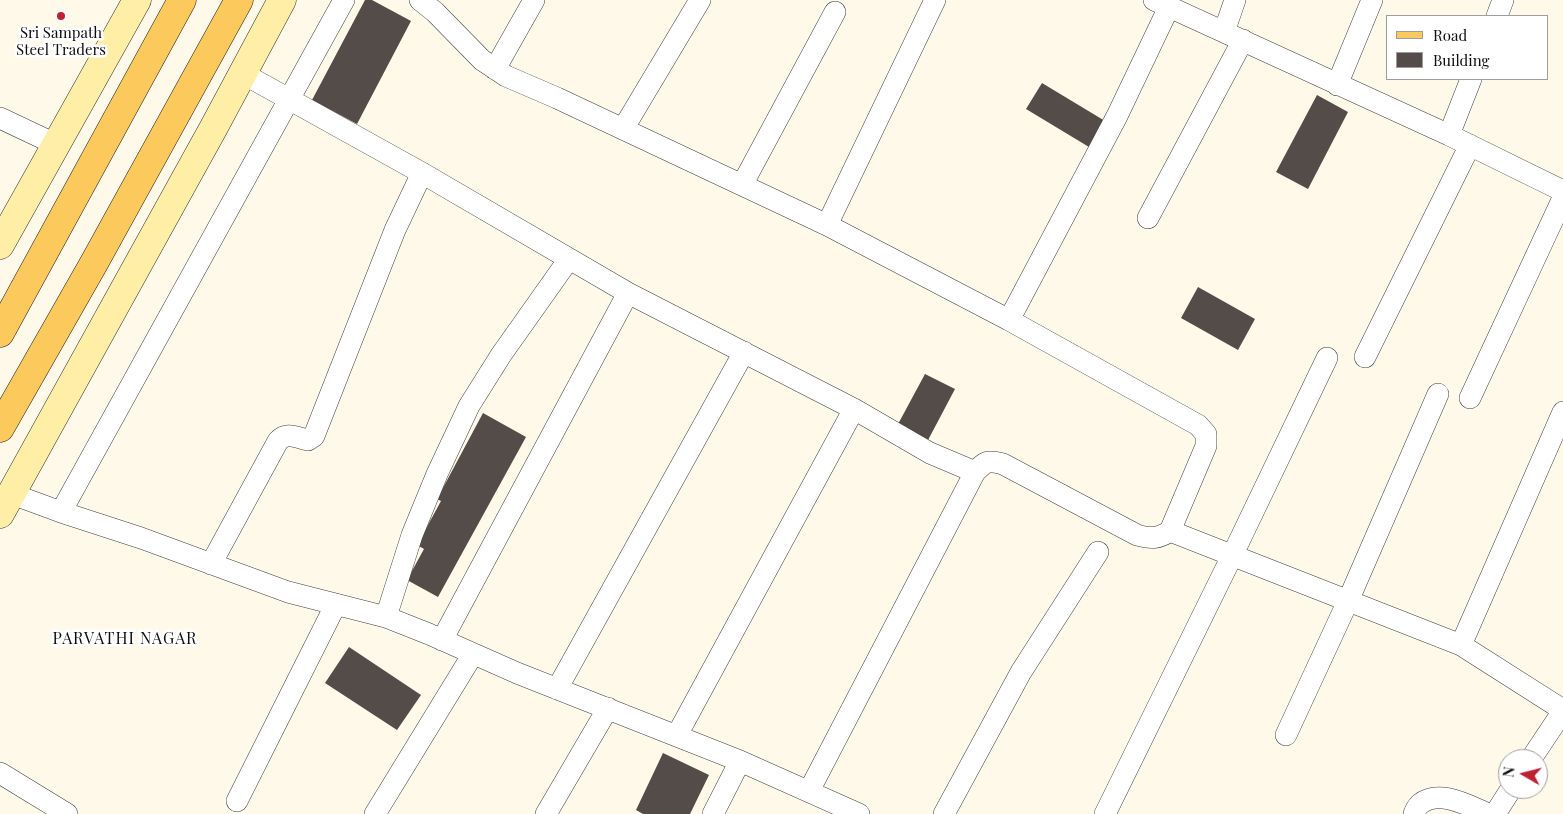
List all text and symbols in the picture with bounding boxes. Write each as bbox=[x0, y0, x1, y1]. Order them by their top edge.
marker: Sri Sampath Steel Traders bbox=[55, 10, 67, 22]
legend bbox=[1386, 15, 1548, 80]
place label: Sri Sampath Steel Traders bbox=[16, 24, 106, 59]
text: Road bbox=[1433, 25, 1467, 45]
text: Building bbox=[1433, 50, 1489, 70]
district label: PARVATHI NAGAR bbox=[51, 629, 199, 649]
north arrow bbox=[1498, 749, 1548, 799]
text: N bbox=[1499, 766, 1519, 778]

